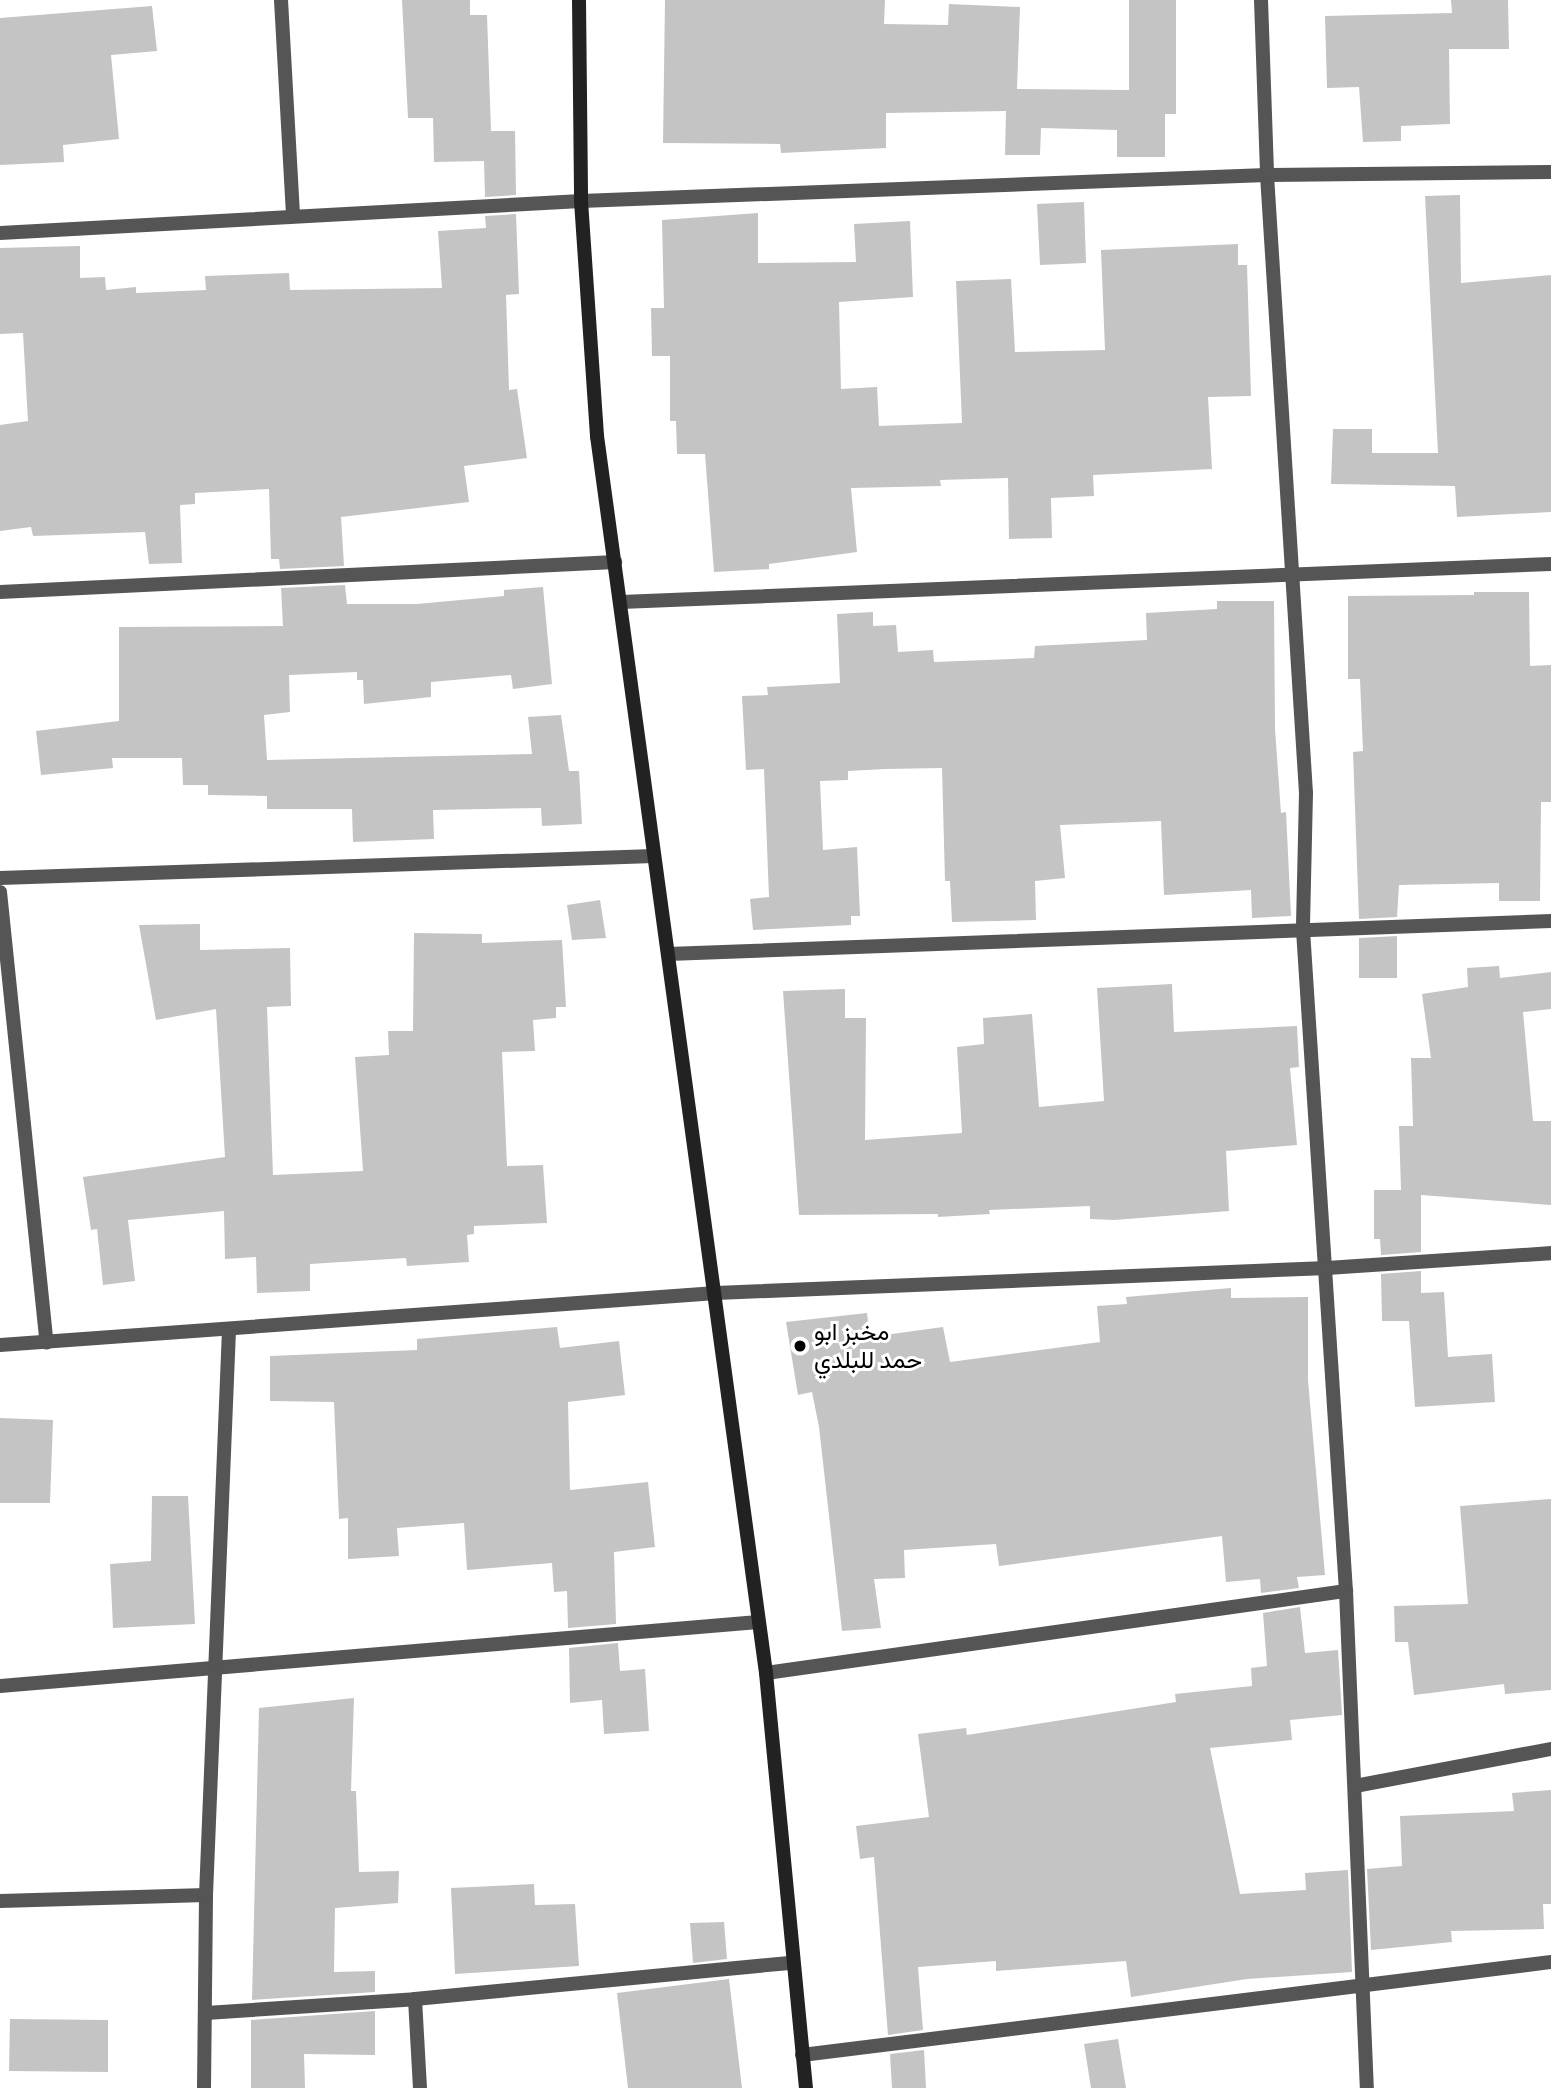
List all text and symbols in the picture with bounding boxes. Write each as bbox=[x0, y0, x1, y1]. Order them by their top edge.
place label: مخبز ابو حمد للبلدي bbox=[814, 1318, 922, 1374]
marker: مخبز ابو حمد للبلدي bbox=[792, 1338, 808, 1354]

